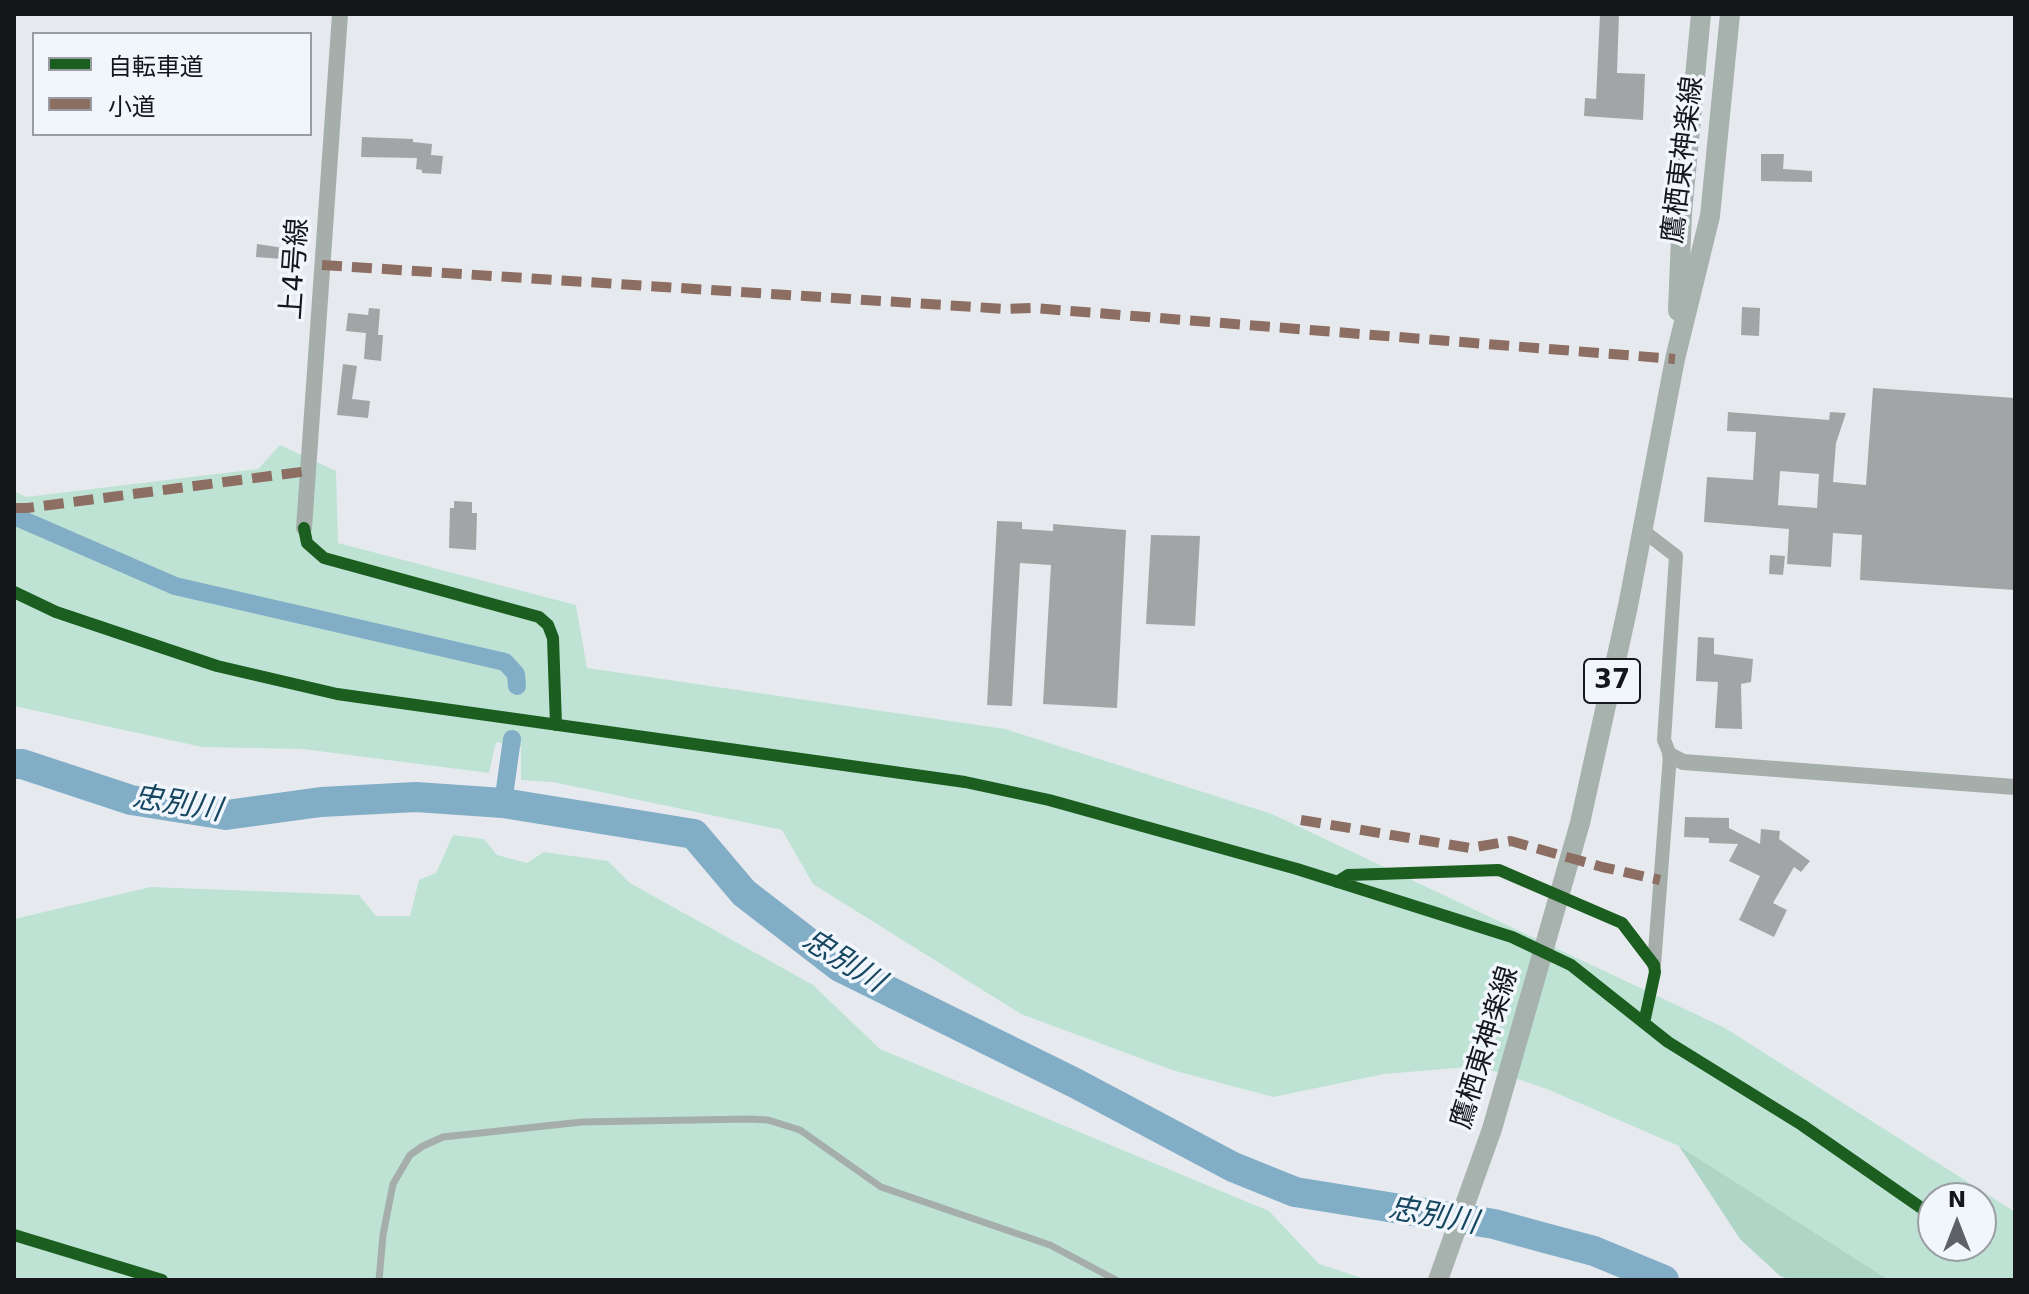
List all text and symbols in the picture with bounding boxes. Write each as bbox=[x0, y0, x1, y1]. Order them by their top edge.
legend bbox=[32, 32, 312, 136]
text: 自転車道 bbox=[108, 53, 204, 81]
street label: 鷹栖東神楽線 bbox=[1657, 75, 1711, 245]
text: 小道 bbox=[108, 93, 156, 121]
street label: 上4号線 bbox=[276, 217, 316, 321]
road number: 37 bbox=[1584, 659, 1640, 703]
water label: 忠別川 bbox=[130, 780, 224, 830]
water label: 忠別川 bbox=[795, 923, 891, 1001]
street label: 鷹栖東神楽線 bbox=[1445, 963, 1527, 1133]
north arrow bbox=[1917, 1182, 1997, 1262]
text: N bbox=[1948, 1187, 1966, 1212]
water label: 忠別川 bbox=[1386, 1191, 1480, 1243]

